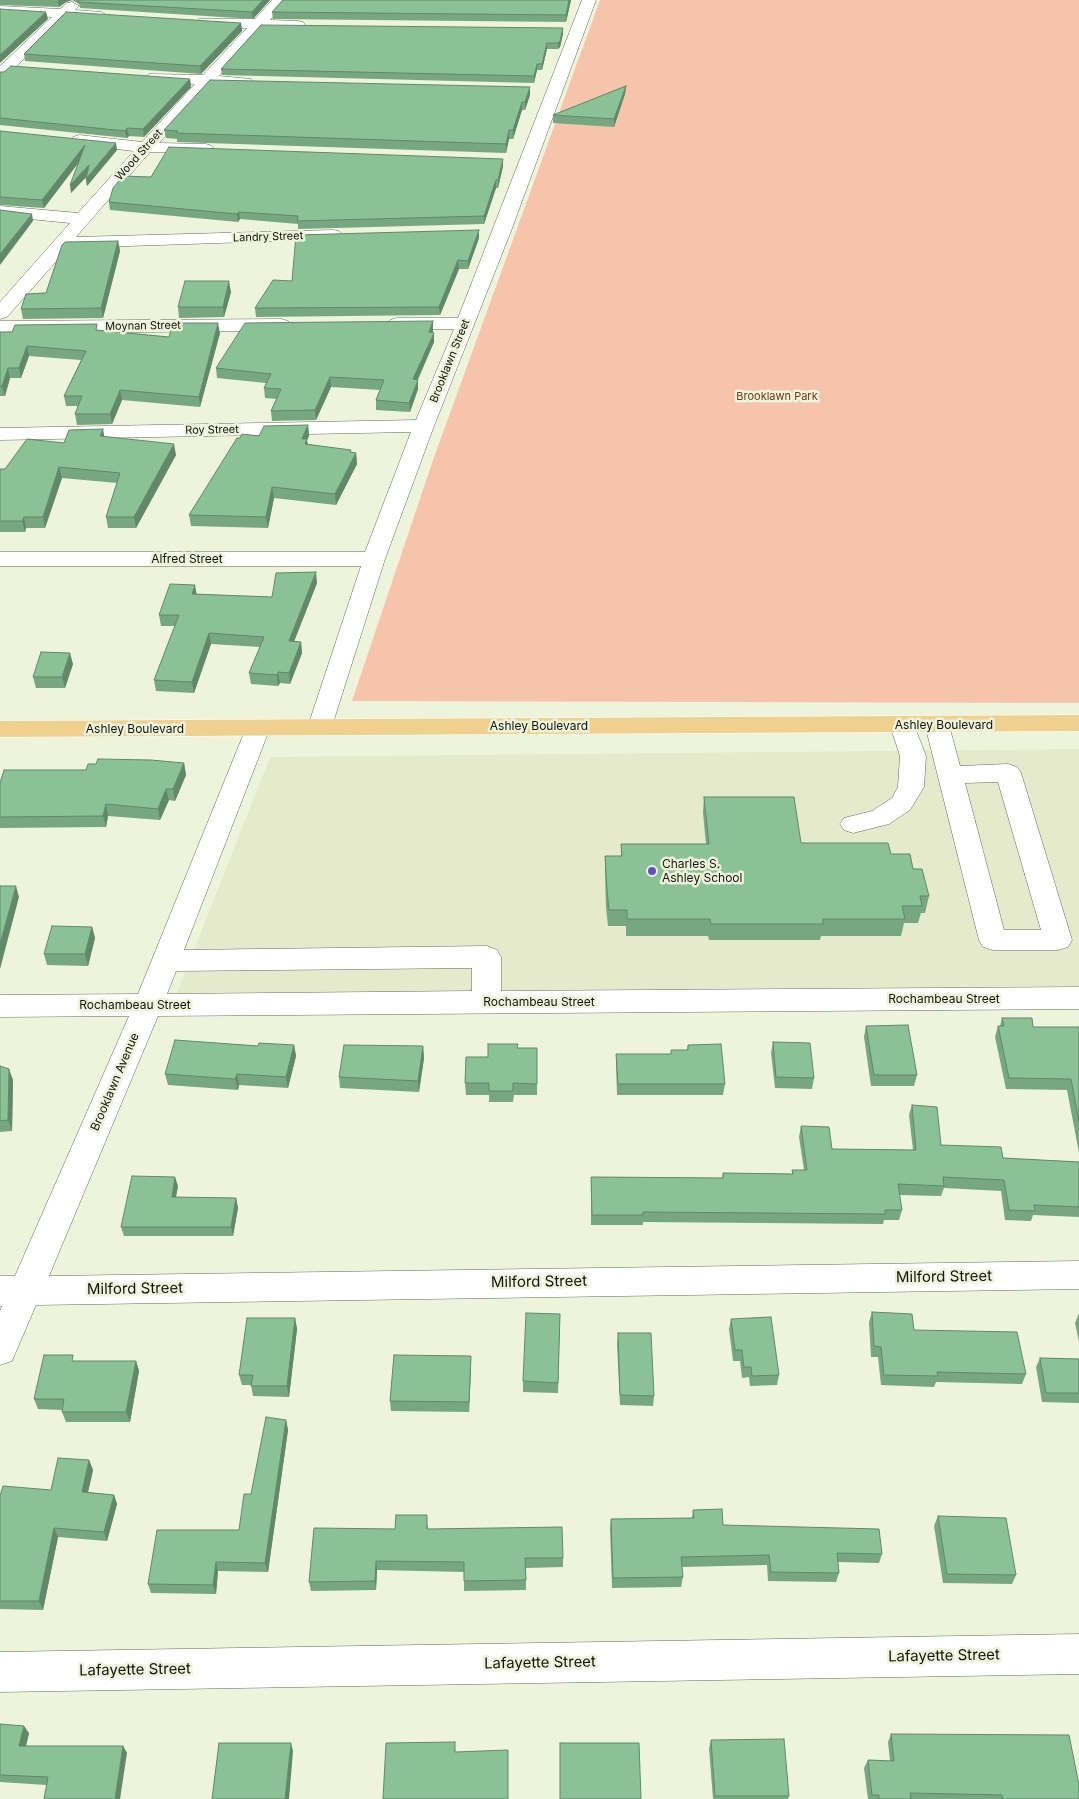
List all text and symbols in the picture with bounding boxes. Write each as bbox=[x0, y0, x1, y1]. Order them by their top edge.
street label: Wood Street bbox=[113, 127, 165, 183]
street label: Landry Street bbox=[233, 229, 303, 245]
street label: Brooklawn Street bbox=[427, 317, 473, 405]
street label: Moynan Street bbox=[105, 319, 181, 333]
park label: Brooklawn Park bbox=[736, 390, 818, 404]
street label: Roy Street bbox=[185, 423, 239, 437]
street label: Alfred Street bbox=[151, 552, 223, 566]
street label: Ashley Boulevard bbox=[895, 718, 993, 732]
street label: Ashley Boulevard bbox=[490, 719, 588, 733]
street label: Ashley Boulevard bbox=[86, 722, 184, 736]
place label: Charles S. Ashley School bbox=[662, 857, 742, 885]
marker: Charles S. Ashley School bbox=[646, 865, 658, 877]
street label: Rochambeau Street bbox=[888, 992, 1000, 1006]
street label: Rochambeau Street bbox=[483, 995, 595, 1009]
street label: Rochambeau Street bbox=[79, 998, 191, 1012]
street label: Brooklawn Avenue bbox=[88, 1031, 142, 1133]
street label: Milford Street bbox=[896, 1267, 992, 1287]
street label: Milford Street bbox=[491, 1272, 587, 1292]
street label: Milford Street bbox=[87, 1279, 183, 1299]
street label: Lafayette Street bbox=[888, 1646, 1000, 1666]
street label: Lafayette Street bbox=[484, 1653, 596, 1673]
street label: Lafayette Street bbox=[79, 1660, 191, 1680]

